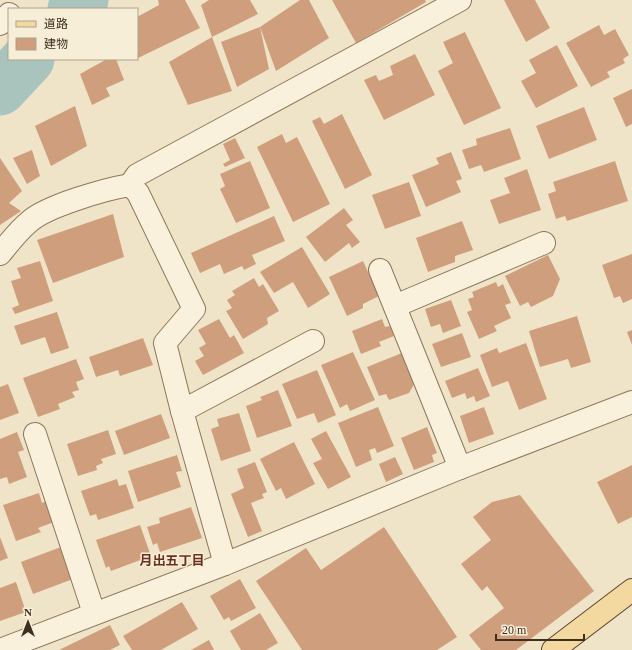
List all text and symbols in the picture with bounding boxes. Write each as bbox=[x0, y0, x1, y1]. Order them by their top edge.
legend bbox=[8, 8, 138, 60]
text: 道路 bbox=[44, 17, 68, 31]
text: 建物 bbox=[44, 37, 68, 51]
district label: 月出五丁目 bbox=[139, 553, 205, 568]
north arrow bbox=[8, 602, 48, 642]
text: N bbox=[24, 606, 32, 618]
scale bar bbox=[496, 616, 584, 642]
text: 20 m bbox=[502, 623, 527, 637]

